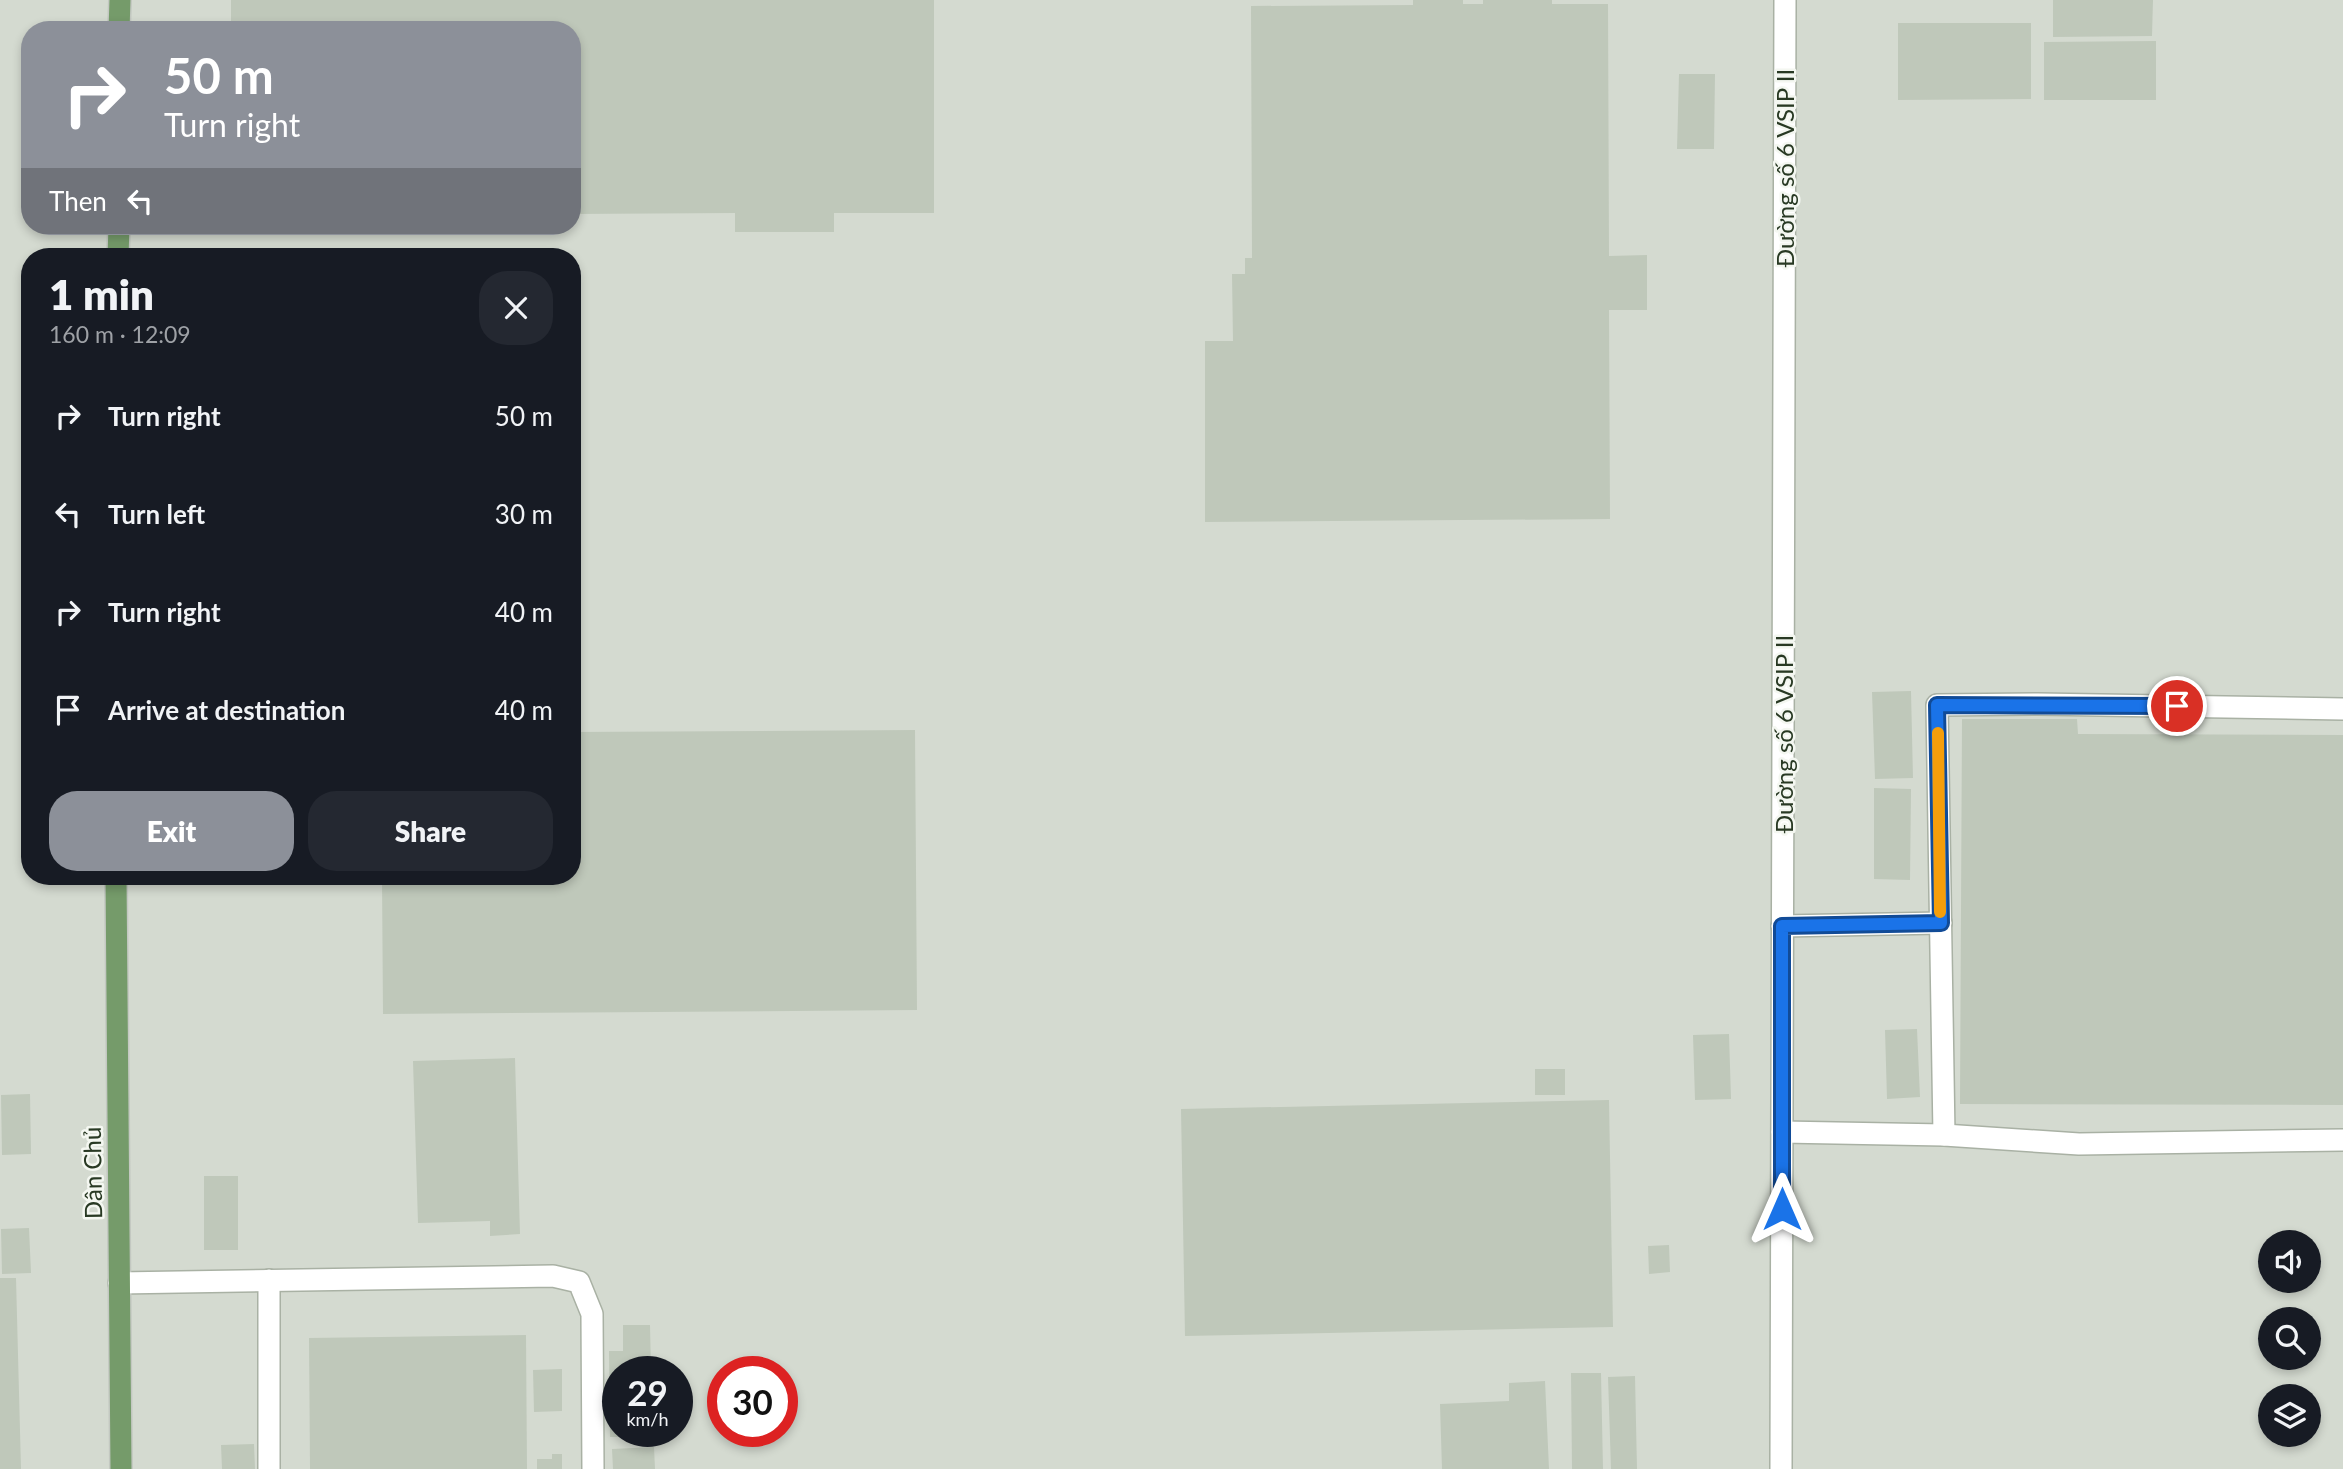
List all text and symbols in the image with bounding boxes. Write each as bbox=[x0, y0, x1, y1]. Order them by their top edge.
text: 50 m bbox=[164, 46, 274, 104]
icon: right bbox=[49, 49, 140, 140]
street label: Đường số 6 VSIP II bbox=[1770, 69, 1799, 267]
text: Turn right bbox=[164, 105, 300, 144]
icon: left bbox=[121, 182, 159, 220]
text: Then bbox=[49, 185, 107, 217]
text: 1 min bbox=[49, 269, 154, 319]
button: close bbox=[479, 271, 553, 345]
text: 160 m · 12:09 bbox=[49, 320, 191, 348]
icon: right bbox=[49, 397, 87, 435]
text: Turn right bbox=[108, 400, 221, 432]
text: 50 m bbox=[495, 400, 553, 432]
icon: left bbox=[49, 495, 87, 533]
text: Turn left bbox=[108, 498, 205, 530]
text: 30 m bbox=[495, 498, 553, 530]
icon: right bbox=[49, 593, 87, 631]
text: Turn right bbox=[108, 596, 221, 628]
text: 40 m bbox=[495, 596, 553, 628]
street label: Đường số 6 VSIP II bbox=[1769, 635, 1798, 833]
pin bbox=[2147, 676, 2207, 736]
icon: arrive bbox=[2158, 687, 2196, 725]
icon: arrive bbox=[49, 691, 87, 729]
text: Arrive at destination bbox=[108, 694, 345, 726]
text: 40 m bbox=[495, 694, 553, 726]
button: Exit bbox=[49, 791, 294, 871]
button: Share bbox=[308, 791, 553, 871]
street label: Dân Chủ bbox=[77, 1127, 107, 1219]
position arrow bbox=[1745, 1172, 1819, 1246]
map controls bbox=[2258, 1230, 2321, 1447]
button: sound bbox=[2258, 1230, 2321, 1293]
button: search bbox=[2258, 1307, 2321, 1370]
speed limit sign: 30 bbox=[707, 1356, 798, 1447]
text: 29 bbox=[627, 1371, 668, 1413]
button: layers bbox=[2258, 1384, 2321, 1447]
text: km/h bbox=[626, 1408, 669, 1430]

